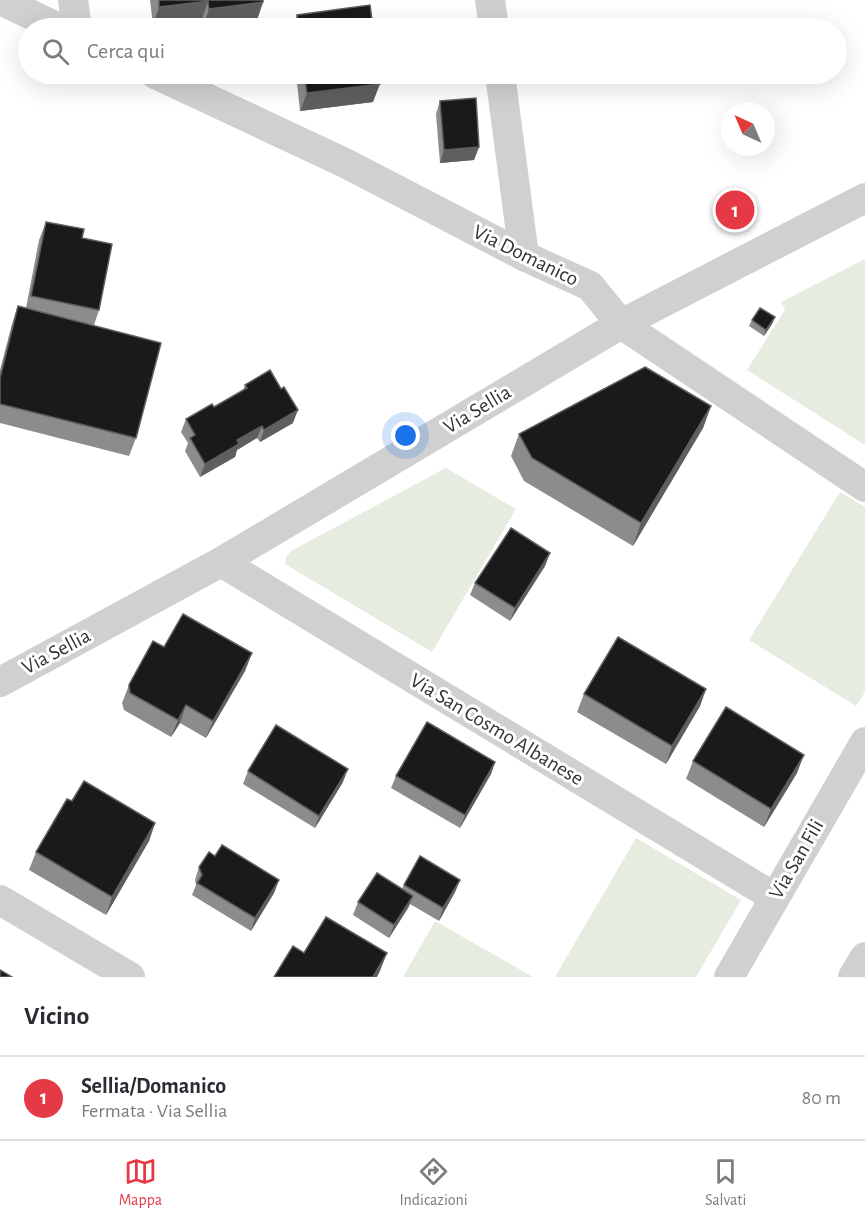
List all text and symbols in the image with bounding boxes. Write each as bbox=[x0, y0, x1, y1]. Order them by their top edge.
search box bbox=[18, 18, 847, 84]
icon: search bbox=[39, 35, 72, 68]
text: Cerca qui bbox=[87, 40, 165, 62]
north arrow bbox=[721, 102, 775, 156]
pin: 1 bbox=[716, 188, 754, 232]
street label: Via Domanico bbox=[470, 221, 582, 290]
street label: Via Sellia bbox=[440, 381, 515, 438]
your location bbox=[391, 421, 420, 450]
street label: Via Sellia bbox=[18, 625, 94, 678]
street label: Via San Cosmo Albanese bbox=[406, 669, 587, 789]
street label: Via San Fili bbox=[765, 816, 827, 903]
text: Vicino bbox=[24, 1003, 89, 1029]
text: Sellia/Domanico bbox=[81, 1075, 226, 1097]
text: 1 bbox=[40, 1088, 47, 1108]
text: 80 m bbox=[802, 1088, 841, 1108]
text: Fermata · Via Sellia bbox=[81, 1101, 228, 1121]
tab: Mappa bbox=[119, 1155, 162, 1210]
tab: Indicazioni bbox=[399, 1155, 468, 1210]
tab: Salvati bbox=[705, 1155, 746, 1210]

